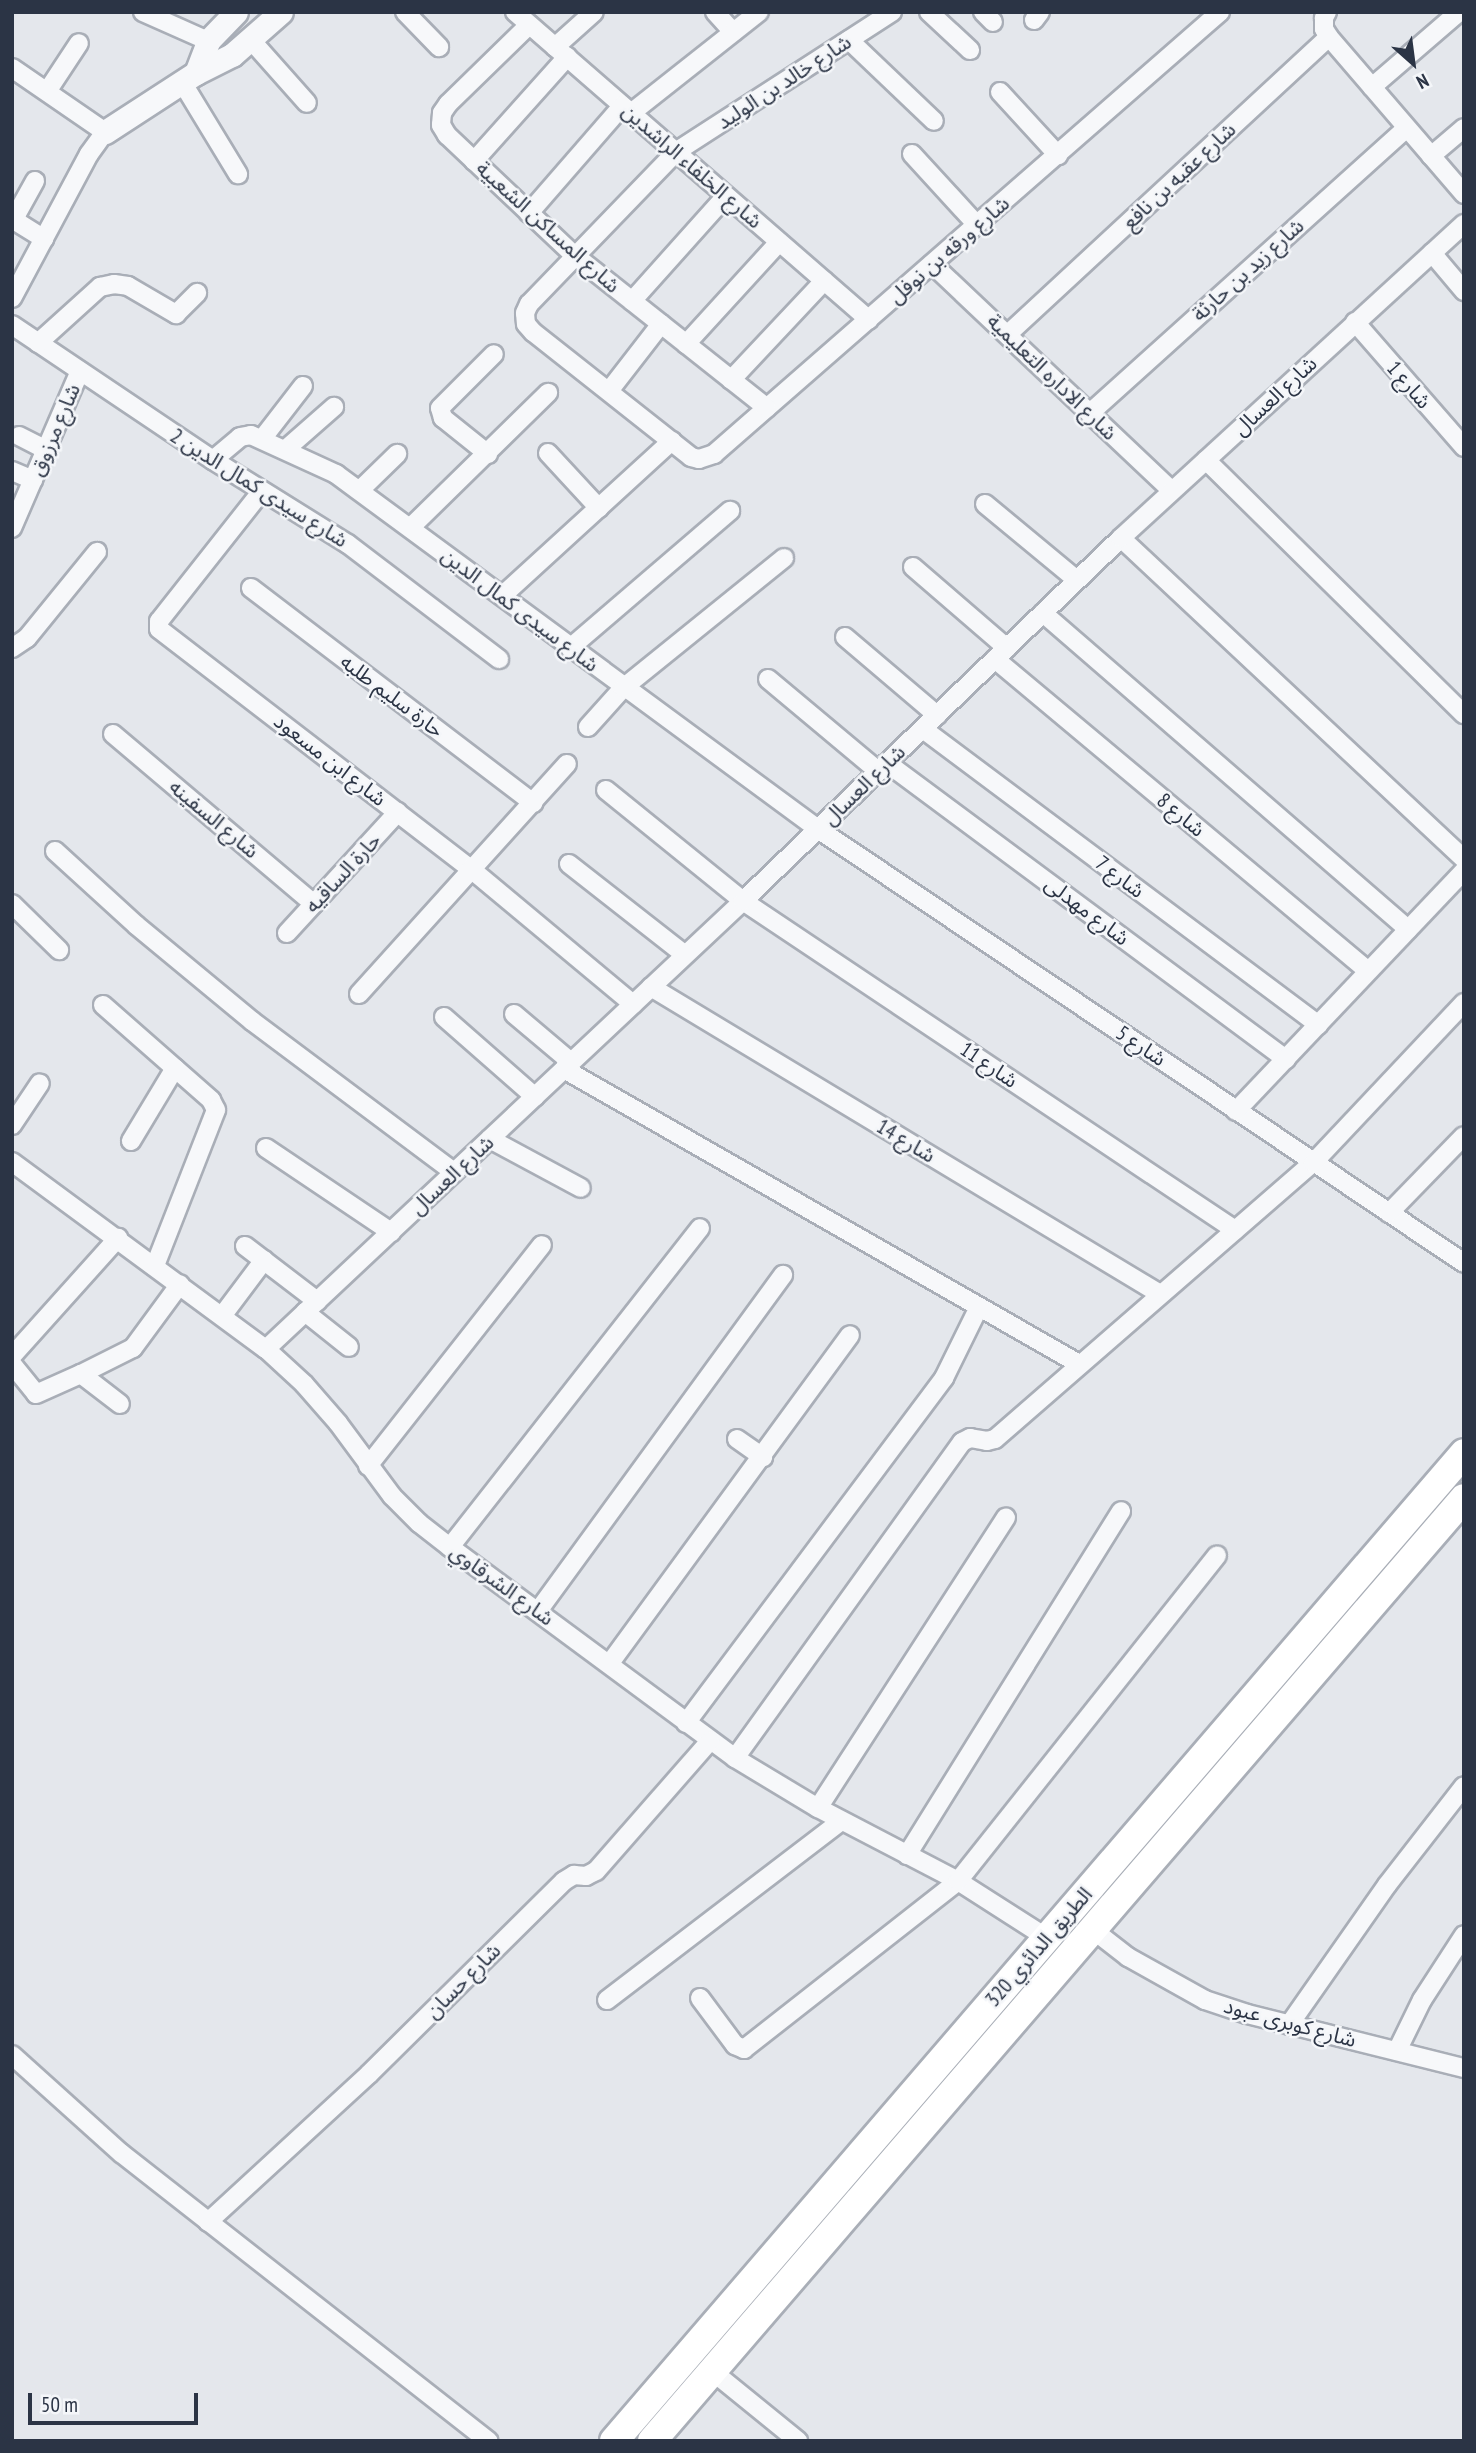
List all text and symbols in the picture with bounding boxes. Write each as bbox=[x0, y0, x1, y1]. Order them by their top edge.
north arrow bbox=[1378, 28, 1448, 98]
street label: شارع خالد بن الوليد bbox=[712, 29, 856, 135]
text: N bbox=[1413, 69, 1433, 95]
street label: شارع الخلفاء الراشدين bbox=[617, 98, 767, 234]
street label: شارع عقبه بن نافع bbox=[1117, 117, 1241, 235]
street label: شارع المساكن الشعبية bbox=[471, 156, 625, 298]
street label: شارع ورقه بن نوفل bbox=[884, 191, 1014, 309]
street label: شارع زيد بن حارثة bbox=[1187, 213, 1309, 327]
street label: شارع الاداره التعليمية bbox=[982, 309, 1122, 445]
street label: شارع العسال bbox=[1228, 351, 1322, 441]
street label: شارع 1 bbox=[1382, 356, 1436, 414]
street label: شارع مرزوق bbox=[24, 380, 86, 480]
street label: شارع سيدى كمال الدين 2 bbox=[166, 423, 352, 553]
street label: شارع سيدى كمال الدين bbox=[436, 543, 604, 677]
street label: حارة سليم طلبه bbox=[335, 649, 449, 743]
street label: شارع ابن مسعود bbox=[269, 708, 391, 812]
street label: شارع العسال bbox=[817, 739, 911, 831]
street label: شارع السفينه bbox=[164, 774, 264, 864]
street label: شارع 8 bbox=[1152, 788, 1210, 842]
street label: حارة الساقيه bbox=[300, 828, 386, 918]
street label: شارع 7 bbox=[1091, 850, 1149, 904]
street label: شارع مهدلى bbox=[1040, 871, 1134, 951]
street label: شارع 5 bbox=[1111, 1020, 1171, 1072]
street label: شارع 11 bbox=[955, 1037, 1023, 1093]
street label: شارع 14 bbox=[872, 1114, 940, 1168]
street label: شارع العسال bbox=[405, 1130, 499, 1220]
street label: شارع الشرقاوي bbox=[445, 1539, 559, 1631]
street label: الطريق الدائري 320 bbox=[980, 1882, 1098, 2012]
street label: شارع حسان bbox=[420, 1938, 506, 2024]
street label: شارع كوبرى عبود bbox=[1221, 1993, 1359, 2053]
scale bar bbox=[32, 2380, 201, 2424]
text: 50 m bbox=[41, 2391, 78, 2418]

